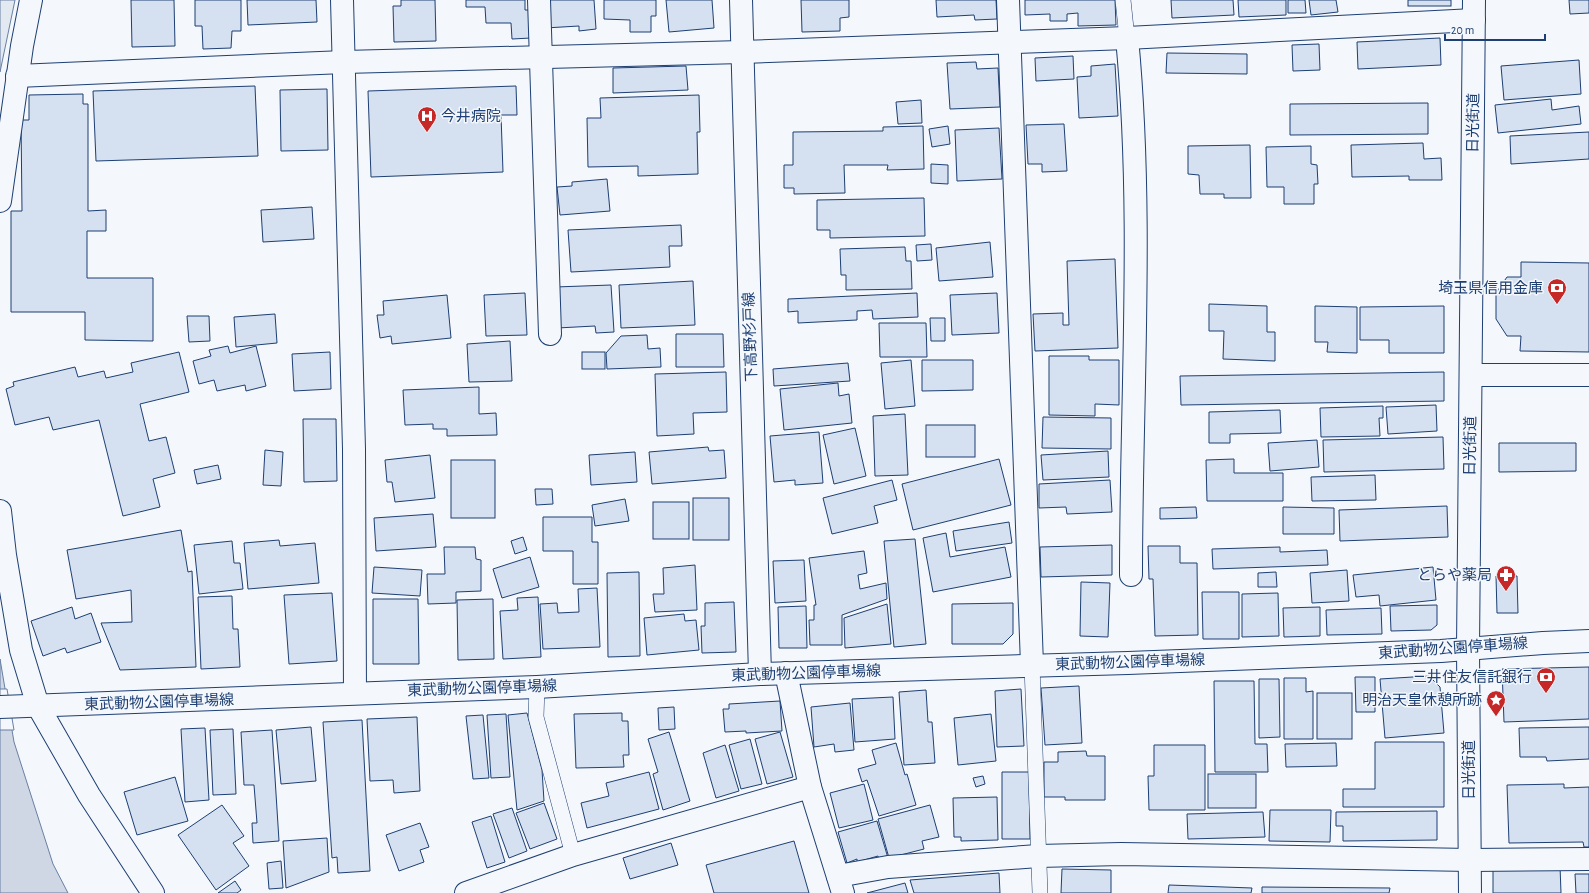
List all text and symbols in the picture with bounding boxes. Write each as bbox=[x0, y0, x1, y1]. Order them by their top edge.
scale bar bbox=[1445, 16, 1545, 42]
text: 20 m bbox=[1451, 24, 1474, 36]
street label: 日光街道 bbox=[1464, 93, 1482, 153]
hospital icon: 今井病院 bbox=[416, 105, 438, 133]
place label: 今井病院 bbox=[441, 107, 501, 124]
bank icon: 埼玉県信用金庫 bbox=[1546, 277, 1568, 305]
place label: 埼玉県信用金庫 bbox=[1438, 280, 1543, 296]
street label: 下高野杉戸線 bbox=[740, 292, 760, 382]
street label: 日光街道 bbox=[1461, 416, 1479, 476]
pharmacy icon: とらや薬局 bbox=[1495, 564, 1517, 592]
place label: とらや薬局 bbox=[1417, 567, 1492, 583]
street label: 東武動物公園停車場線 bbox=[1378, 635, 1528, 661]
street label: 東武動物公園停車場線 bbox=[1055, 651, 1205, 673]
street label: 東武動物公園停車場線 bbox=[731, 662, 881, 684]
bank icon: 三井住友信託銀行 bbox=[1535, 666, 1557, 694]
place label: 三井住友信託銀行 bbox=[1412, 668, 1532, 685]
street label: 東武動物公園停車場線 bbox=[407, 677, 557, 699]
place icon: 明治天皇休憩所跡 bbox=[1485, 689, 1507, 717]
street label: 東武動物公園停車場線 bbox=[84, 691, 234, 713]
place label: 明治天皇休憩所跡 bbox=[1362, 691, 1482, 708]
street label: 日光街道 bbox=[1461, 740, 1477, 800]

